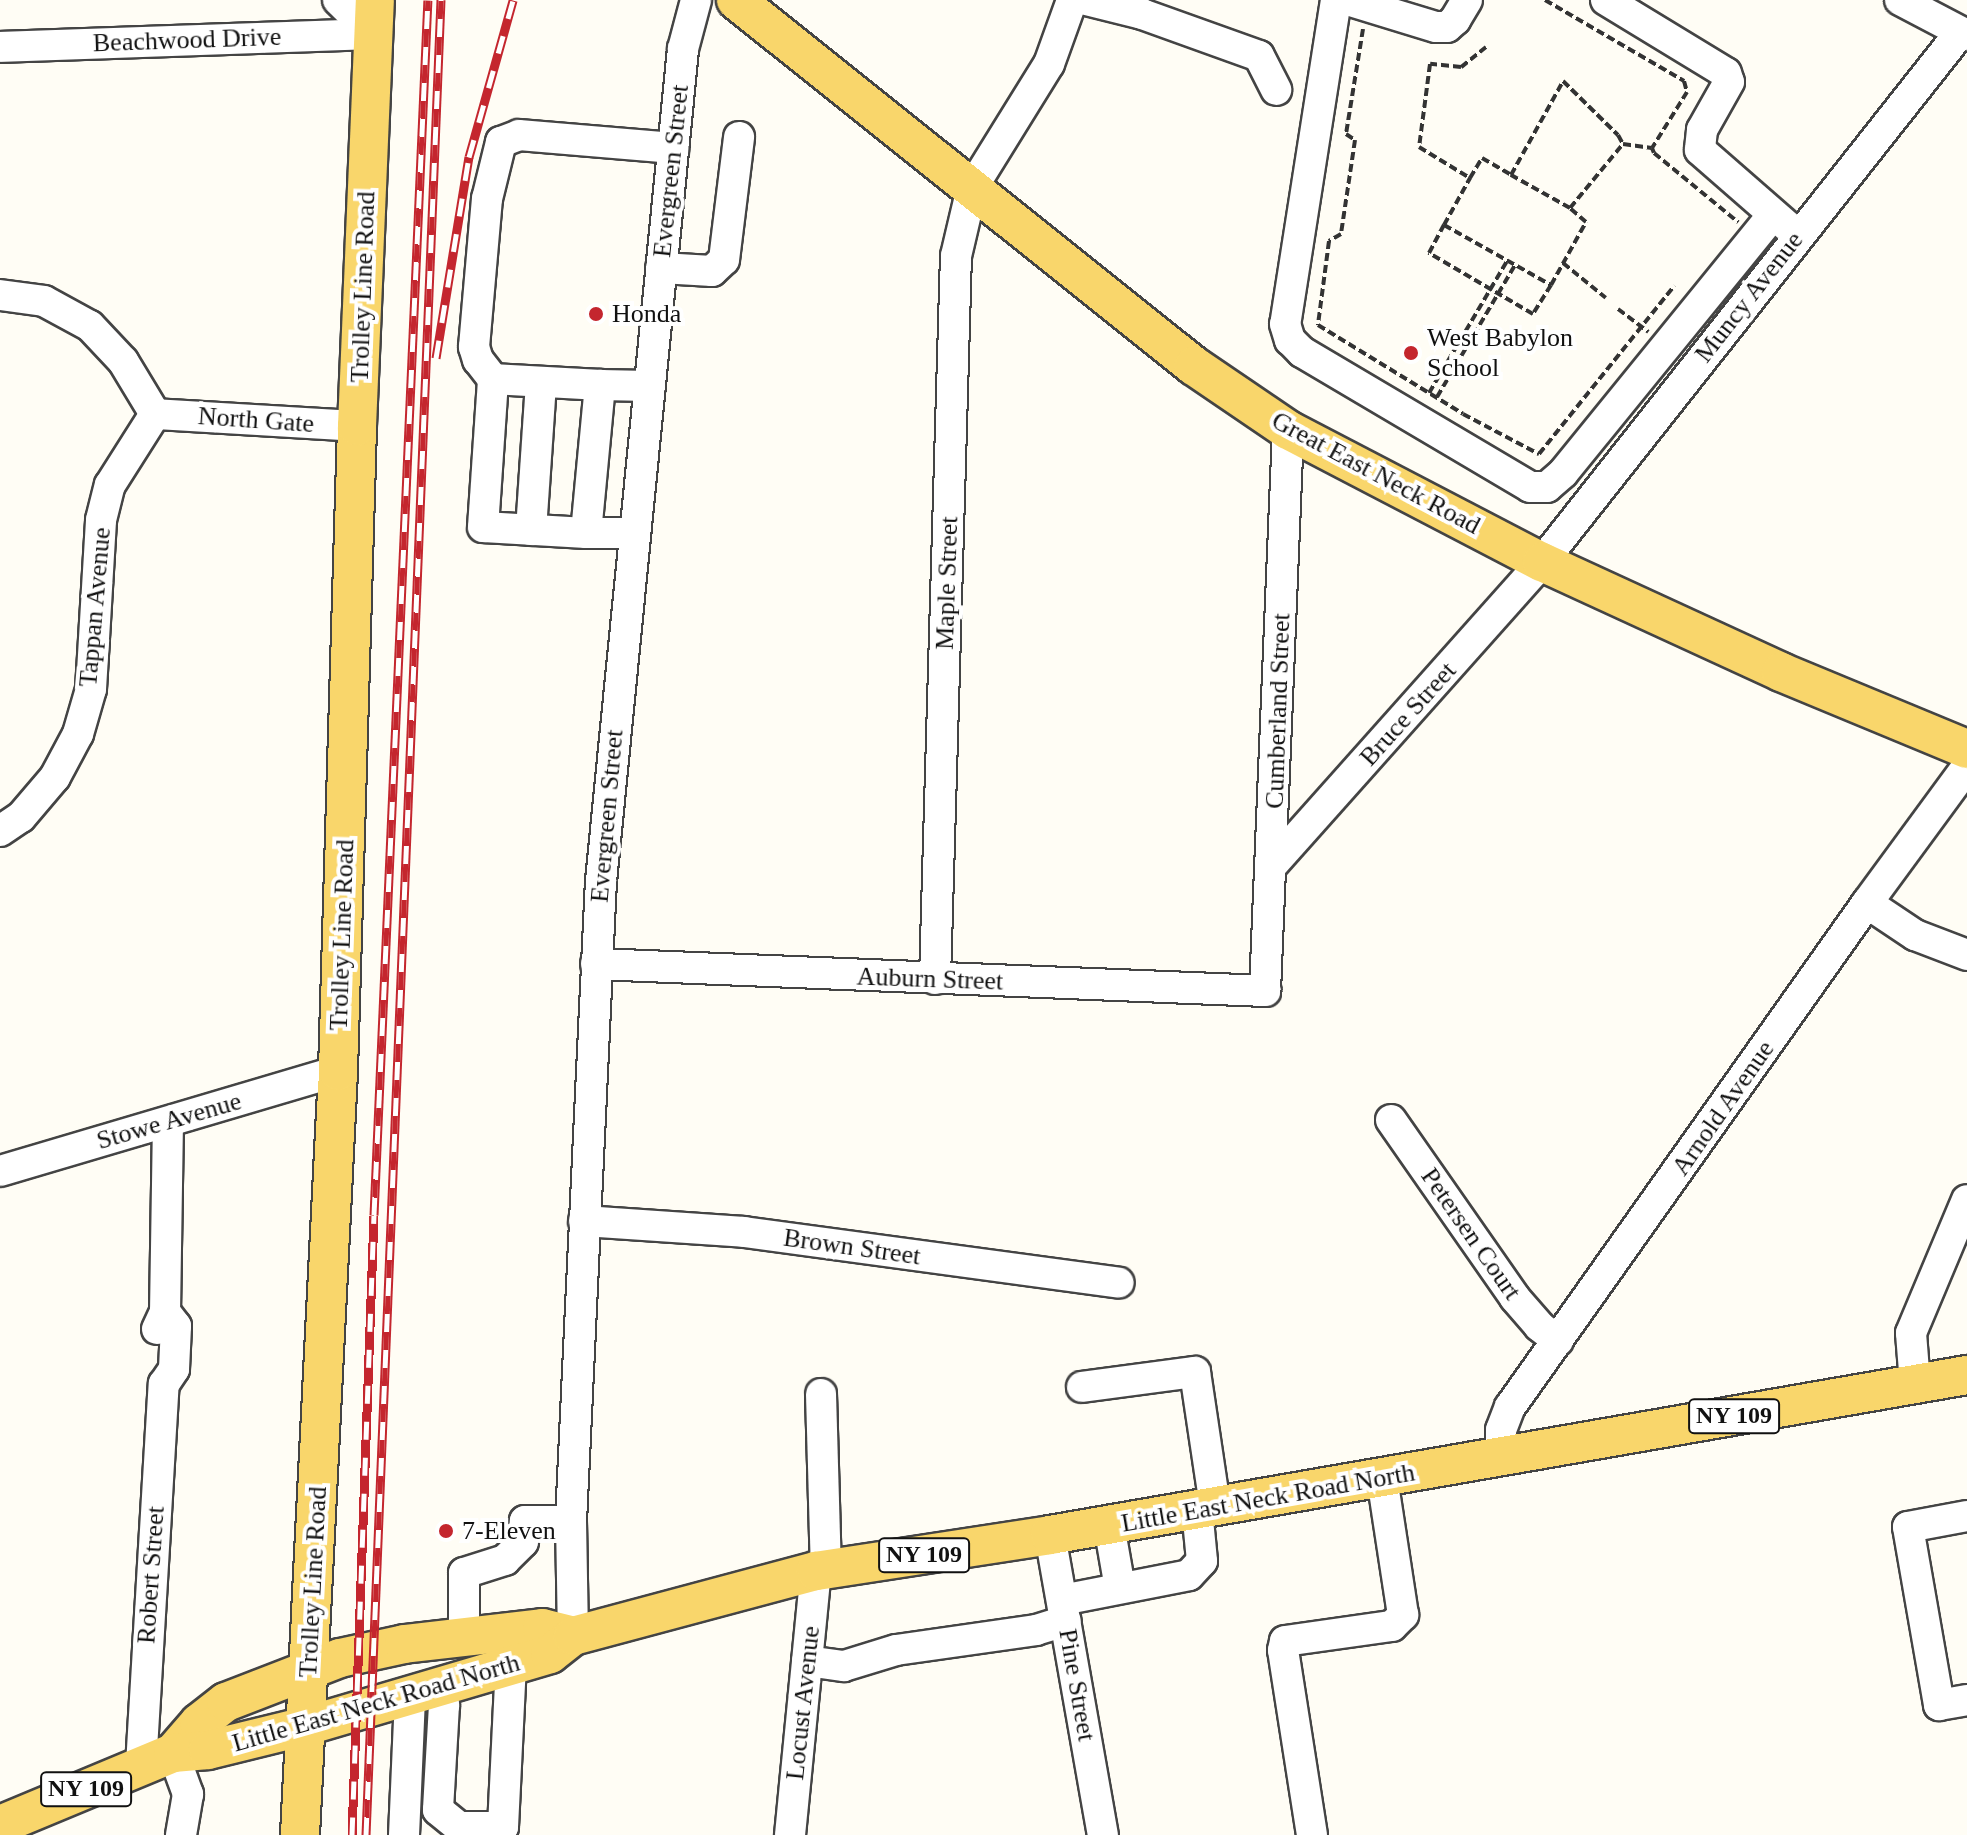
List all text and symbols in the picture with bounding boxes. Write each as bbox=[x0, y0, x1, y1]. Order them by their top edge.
street label: Beachwood Drive bbox=[92, 21, 282, 59]
street label: Evergreen Street bbox=[646, 83, 696, 259]
street label: Trolley Line Road bbox=[344, 191, 382, 383]
street label: Muncy Avenue bbox=[1688, 225, 1810, 369]
place label: Honda bbox=[612, 298, 681, 330]
marker: Honda bbox=[587, 305, 605, 323]
place label: West Babylon School bbox=[1427, 322, 1573, 384]
marker: West Babylon School bbox=[1402, 344, 1420, 362]
street label: North Gate bbox=[197, 400, 315, 440]
street label: Great East Neck Road bbox=[1266, 405, 1486, 541]
street label: Maple Street bbox=[929, 516, 965, 650]
street label: Tappan Avenue bbox=[72, 525, 118, 689]
street label: Cumberland Street bbox=[1259, 613, 1297, 809]
street label: Bruce Street bbox=[1353, 656, 1463, 772]
street label: Evergreen Street bbox=[584, 728, 630, 904]
street label: Trolley Line Road bbox=[323, 839, 361, 1031]
street label: Auburn Street bbox=[856, 961, 1004, 997]
street label: Arnold Avenue bbox=[1665, 1034, 1781, 1182]
street label: Stowe Avenue bbox=[92, 1085, 246, 1157]
street label: Petersen Court bbox=[1414, 1162, 1528, 1306]
street label: Brown Street bbox=[782, 1222, 922, 1272]
road number: NY 109 bbox=[1686, 1396, 1782, 1436]
street label: Little East Neck Road North bbox=[1119, 1457, 1417, 1539]
street label: Trolley Line Road bbox=[292, 1486, 334, 1678]
street label: Robert Street bbox=[131, 1505, 171, 1645]
place label: 7-Eleven bbox=[462, 1515, 556, 1547]
marker: 7-Eleven bbox=[437, 1522, 455, 1540]
road number: NY 109 bbox=[876, 1535, 972, 1575]
street label: Locust Avenue bbox=[779, 1624, 827, 1782]
street label: Pine Street bbox=[1052, 1626, 1102, 1744]
street label: Little East Neck Road North bbox=[229, 1647, 523, 1759]
road number: NY 109 bbox=[38, 1769, 134, 1809]

